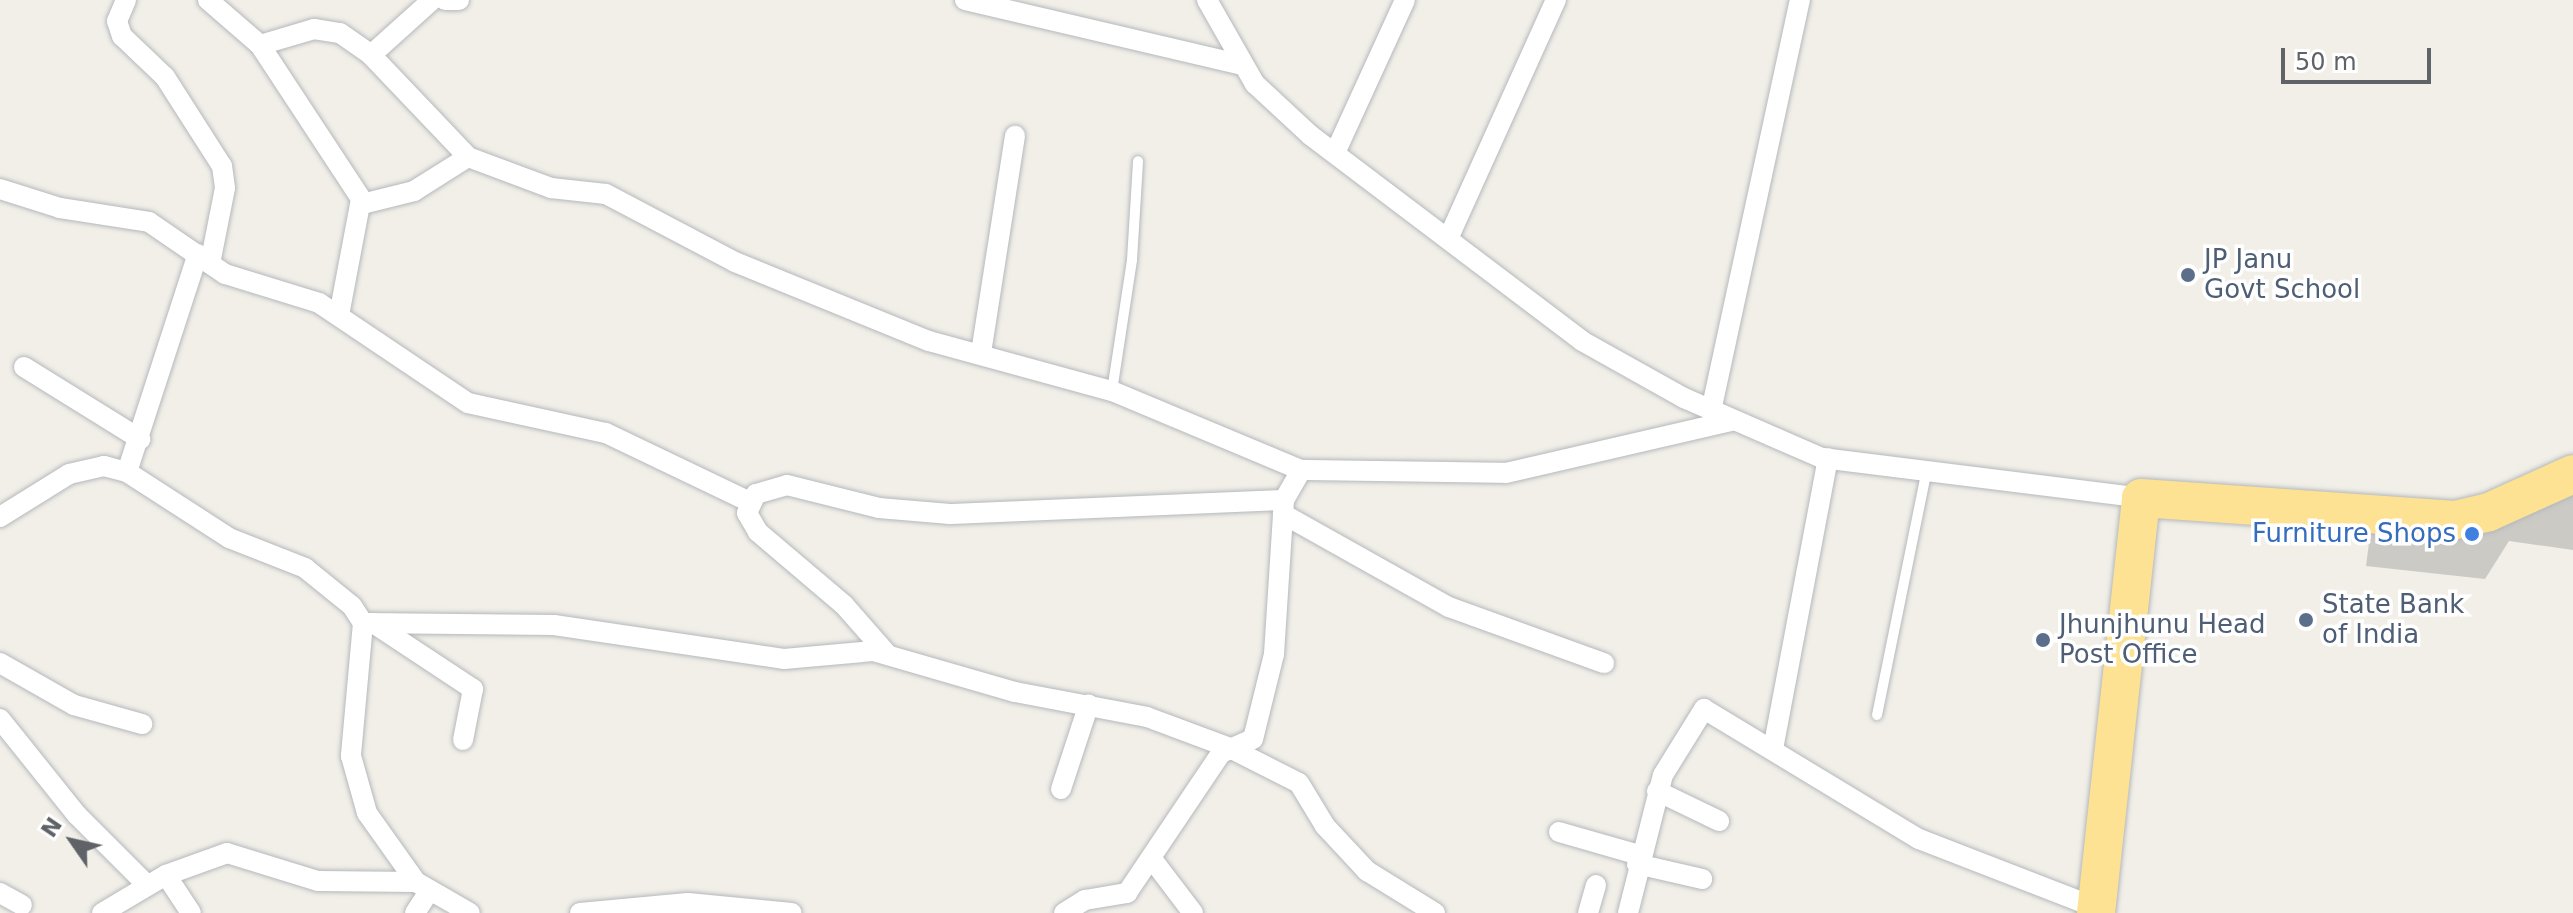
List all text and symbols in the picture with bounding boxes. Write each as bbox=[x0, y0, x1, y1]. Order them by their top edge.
scale bar bbox=[2285, 32, 2435, 82]
text: 50 m bbox=[2295, 48, 2357, 76]
place label: JP Janu Govt School bbox=[2204, 244, 2360, 306]
marker: JP Janu Govt School bbox=[2179, 266, 2197, 284]
place label: Furniture Shops bbox=[2252, 518, 2456, 550]
marker: Furniture Shops bbox=[2463, 525, 2481, 543]
place label: State Bank of India bbox=[2322, 589, 2464, 650]
place label: Jhunjhunu Head Post Office bbox=[2059, 609, 2265, 670]
marker: State Bank of India bbox=[2297, 611, 2315, 629]
marker: Jhunjhunu Head Post Office bbox=[2034, 631, 2052, 649]
north arrow bbox=[32, 801, 112, 881]
text: N bbox=[36, 813, 67, 842]

